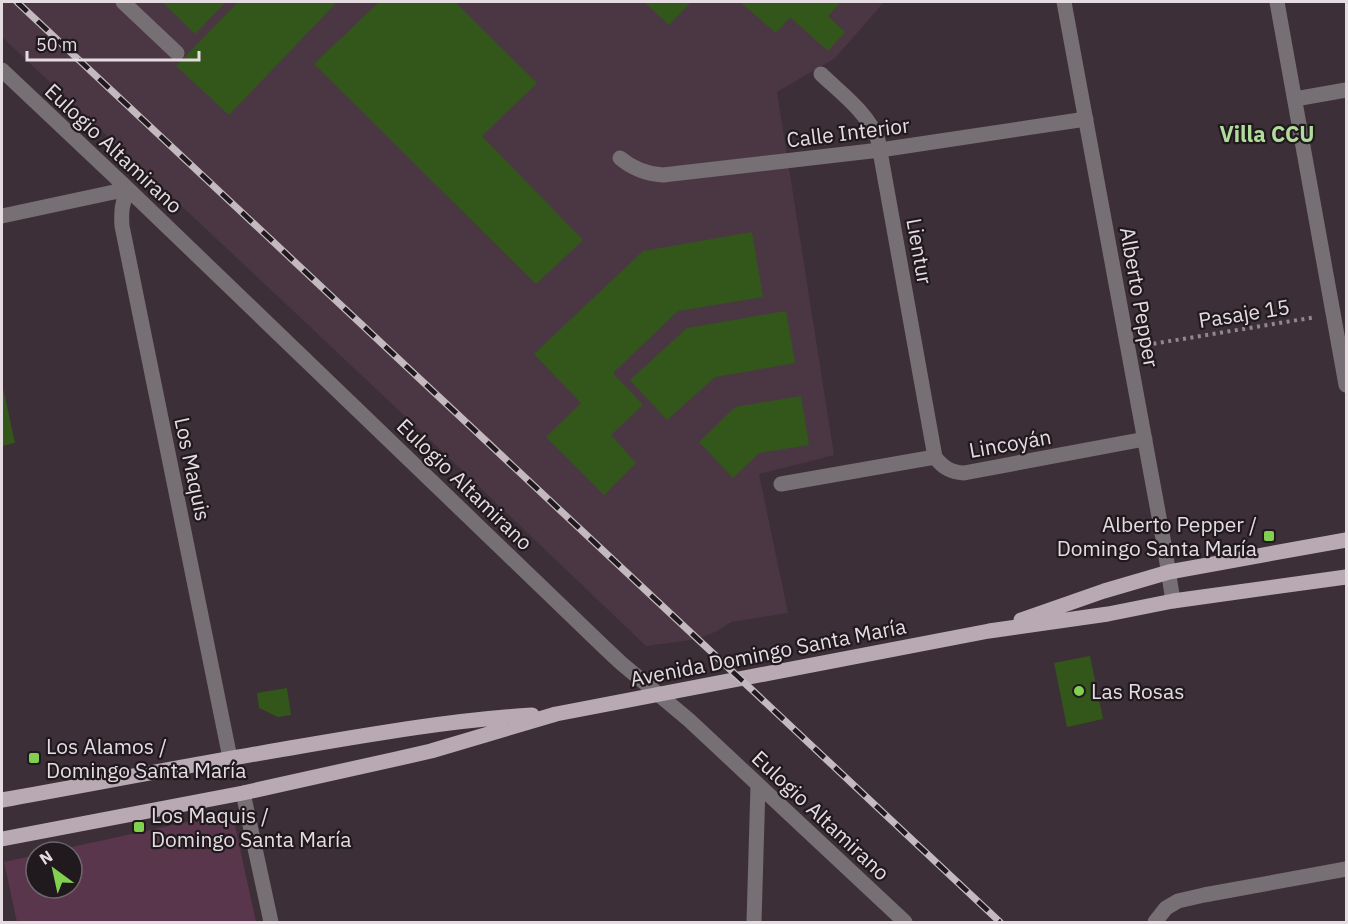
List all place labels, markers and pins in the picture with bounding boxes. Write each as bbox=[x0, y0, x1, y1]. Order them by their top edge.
place label: Alberto Pepper / Domingo Santa María bbox=[1057, 510, 1257, 562]
marker: Alberto Pepper / Domingo Santa María bbox=[1262, 529, 1276, 543]
place label: Las Rosas bbox=[1091, 677, 1184, 705]
marker: Las Rosas bbox=[1072, 684, 1086, 698]
place label: Los Alamos / Domingo Santa María bbox=[46, 732, 246, 784]
marker: Los Alamos / Domingo Santa María bbox=[27, 751, 41, 765]
place label: Los Maquis / Domingo Santa María bbox=[151, 801, 351, 853]
marker: Los Maquis / Domingo Santa María bbox=[132, 820, 146, 834]

